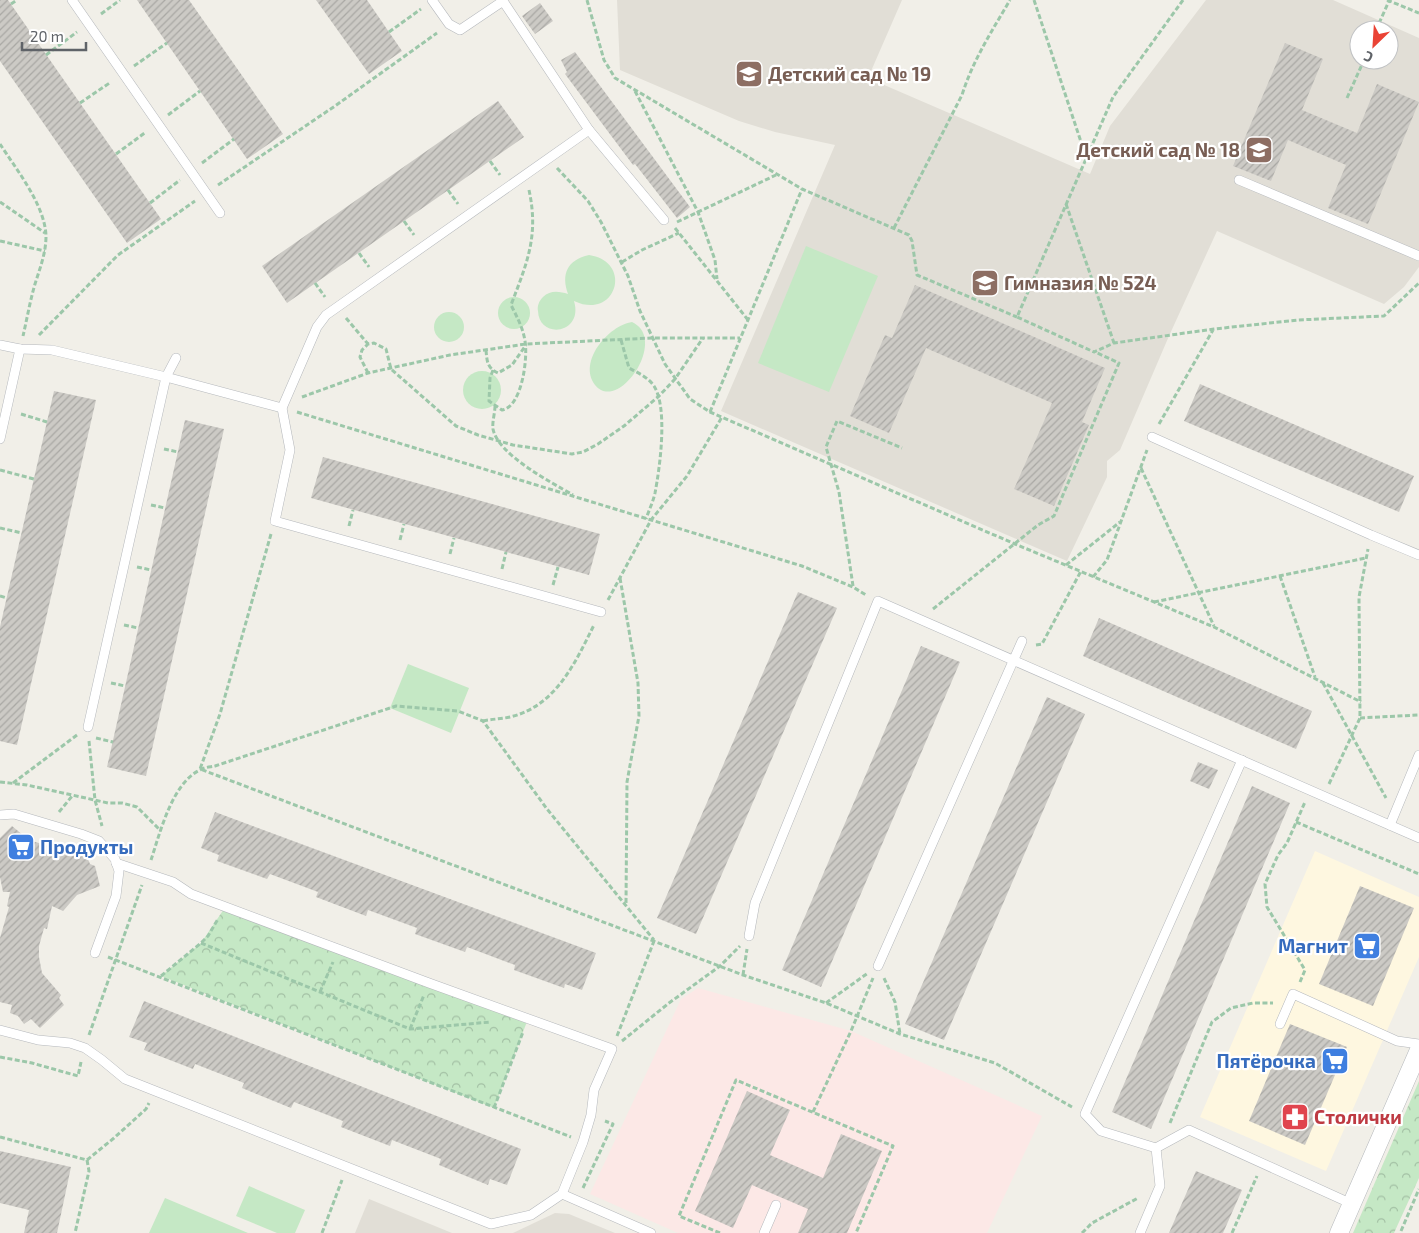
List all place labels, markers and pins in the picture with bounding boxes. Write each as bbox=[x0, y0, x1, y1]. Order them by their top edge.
school or university icon: Детский сад № 19 bbox=[734, 59, 764, 89]
place label: Детский сад № 19 bbox=[768, 62, 931, 85]
school or university icon: Детский сад № 18 bbox=[1244, 135, 1274, 165]
place label: Детский сад № 18 bbox=[1076, 138, 1240, 161]
school or university icon: Гимназия № 524 bbox=[970, 268, 1000, 298]
place label: Гимназия № 524 bbox=[1004, 271, 1157, 294]
supermarket icon: Продукты bbox=[6, 832, 36, 862]
place label: Продукты bbox=[40, 835, 133, 858]
supermarket icon: Магнит bbox=[1352, 931, 1382, 961]
place label: Магнит bbox=[1278, 934, 1348, 957]
supermarket icon: Пятёрочка bbox=[1320, 1046, 1350, 1076]
place label: Пятёрочка bbox=[1217, 1049, 1316, 1072]
pharmacy icon: Столички bbox=[1280, 1102, 1310, 1132]
place label: Столички bbox=[1314, 1105, 1402, 1128]

